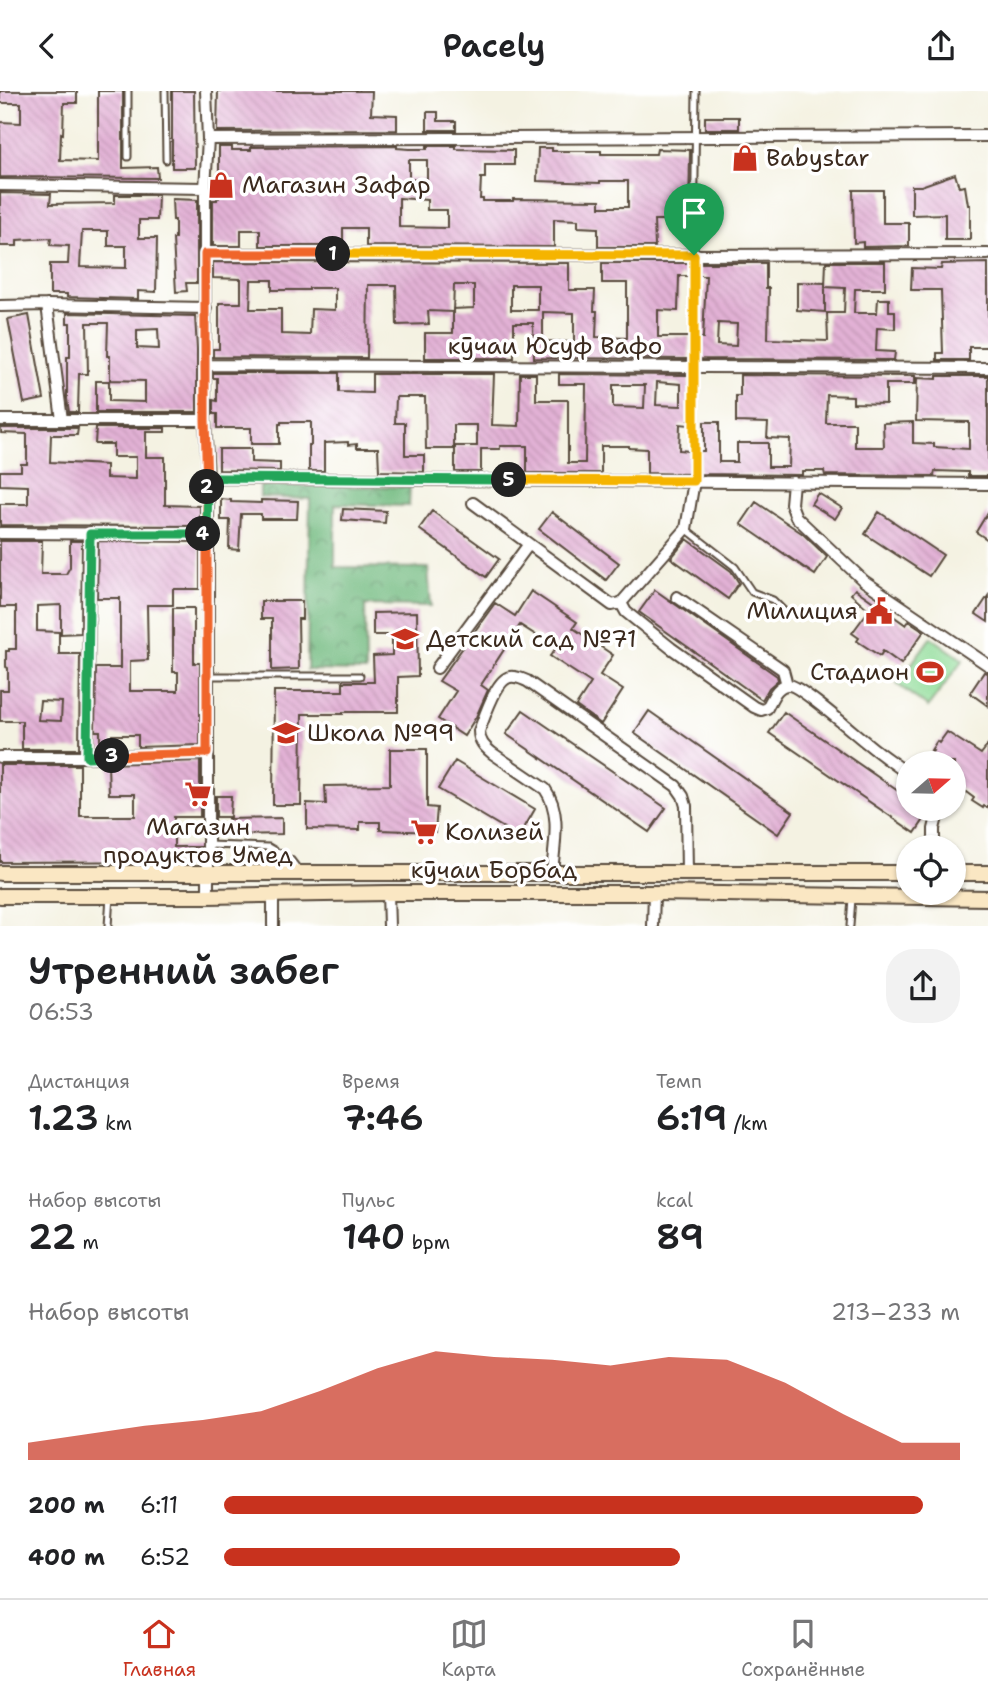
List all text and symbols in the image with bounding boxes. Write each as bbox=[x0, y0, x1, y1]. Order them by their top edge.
text: Pacely bbox=[442, 24, 546, 67]
icon: back bbox=[28, 27, 66, 65]
icon: share bbox=[922, 27, 960, 65]
place label: Babystar bbox=[766, 142, 870, 174]
shop icon: Babystar bbox=[730, 143, 760, 173]
place label: Магазин Зафар bbox=[242, 169, 431, 201]
shop icon: Магазин Зафар bbox=[206, 170, 236, 200]
pin bbox=[664, 183, 724, 255]
icon: arrive bbox=[675, 194, 713, 232]
pin: 1 bbox=[316, 237, 350, 271]
text: 1 bbox=[328, 241, 337, 266]
street label: кӯчаи Юсуф Вафо bbox=[448, 330, 662, 362]
pin: 5 bbox=[491, 463, 526, 497]
text: 5 bbox=[503, 467, 514, 492]
pin: 2 bbox=[190, 469, 224, 505]
text: 2 bbox=[200, 474, 213, 499]
pin: 4 bbox=[186, 517, 220, 551]
text: 4 bbox=[196, 521, 209, 546]
place label: Милиция bbox=[746, 595, 858, 627]
public building icon: Милиция bbox=[864, 596, 894, 626]
place label: Детский сад №71 bbox=[426, 623, 637, 655]
school or university icon: Детский сад №71 bbox=[390, 624, 420, 654]
place label: Стадион bbox=[810, 656, 909, 688]
sports icon: Стадион bbox=[915, 657, 945, 687]
place label: Школа №99 bbox=[307, 717, 455, 749]
school or university icon: Школа №99 bbox=[271, 718, 301, 748]
pin: 3 bbox=[94, 739, 130, 773]
text: 3 bbox=[105, 743, 118, 768]
north arrow bbox=[896, 751, 966, 821]
map controls bbox=[896, 751, 966, 905]
supermarket icon: Магазин продуктов Умед bbox=[183, 779, 213, 809]
place label: Магазин продуктов Умед bbox=[103, 811, 293, 871]
place label: Колизей bbox=[445, 816, 544, 848]
supermarket icon: Колизей bbox=[409, 817, 439, 847]
button: locate bbox=[896, 835, 966, 905]
street label: кӯчаи Борбад bbox=[411, 854, 577, 886]
text: Утренний забег bbox=[28, 945, 339, 996]
button: share bbox=[886, 949, 960, 1023]
text: 06:53 bbox=[28, 997, 94, 1027]
text: Дистанция bbox=[28, 1069, 130, 1094]
text: Время bbox=[342, 1069, 400, 1094]
text: Темп bbox=[656, 1069, 702, 1094]
text: 1.23 bbox=[28, 1094, 99, 1141]
text: 7:46 bbox=[342, 1094, 424, 1141]
text: 6:19 bbox=[656, 1094, 727, 1141]
text: km bbox=[99, 1111, 132, 1136]
text: /km bbox=[727, 1111, 768, 1136]
text: Набор высоты bbox=[28, 1188, 161, 1213]
text: Пульс bbox=[342, 1188, 395, 1213]
text: kcal bbox=[656, 1188, 693, 1213]
text: 22 bbox=[28, 1213, 76, 1260]
text: 140 bbox=[342, 1213, 405, 1260]
text: 89 bbox=[656, 1213, 704, 1260]
text: m bbox=[76, 1230, 99, 1255]
text: bpm bbox=[405, 1230, 450, 1255]
text: Набор высоты bbox=[28, 1297, 189, 1327]
text: 213–233 m bbox=[831, 1297, 960, 1327]
text: 200 m bbox=[28, 1490, 105, 1520]
text: 6:11 bbox=[140, 1490, 178, 1520]
text: 400 m bbox=[28, 1542, 105, 1572]
text: 6:52 bbox=[140, 1542, 190, 1572]
tab: Главная bbox=[123, 1615, 196, 1682]
tab: Карта bbox=[442, 1615, 496, 1682]
tab: Сохранённые bbox=[741, 1615, 865, 1682]

